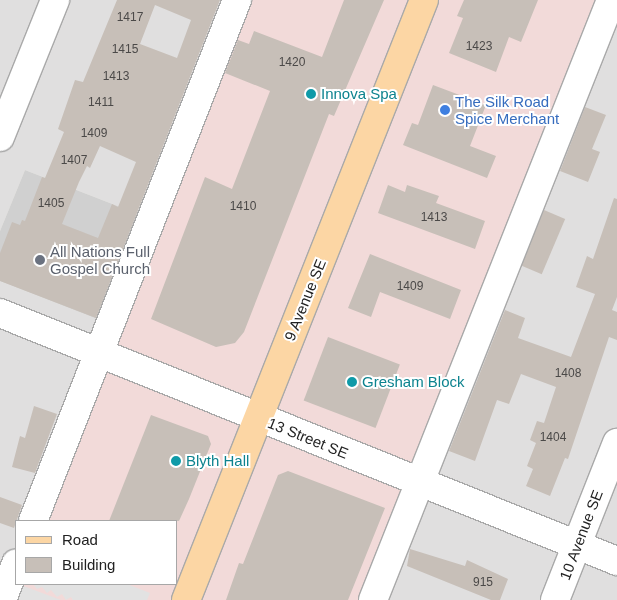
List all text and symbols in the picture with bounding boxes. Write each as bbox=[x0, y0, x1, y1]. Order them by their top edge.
house number: 1417 bbox=[117, 11, 143, 25]
house number: 1423 bbox=[466, 40, 492, 54]
house number: 1415 bbox=[112, 43, 138, 57]
house number: 1420 bbox=[279, 56, 305, 70]
house number: 1413 bbox=[103, 70, 129, 84]
place label: Innova Spa bbox=[321, 85, 397, 103]
marker: Innova Spa bbox=[305, 88, 317, 100]
place label: The Silk Road Spice Merchant bbox=[455, 92, 559, 127]
house number: 1411 bbox=[88, 96, 114, 110]
marker: The Silk Road Spice Merchant bbox=[439, 104, 451, 116]
house number: 1409 bbox=[81, 127, 107, 141]
house number: 1407 bbox=[61, 154, 87, 168]
house number: 1405 bbox=[38, 197, 64, 211]
house number: 1410 bbox=[230, 200, 256, 214]
house number: 1413 bbox=[421, 211, 447, 225]
place label: All Nations Full Gospel Church bbox=[50, 242, 150, 277]
marker: All Nations Full Gospel Church bbox=[34, 254, 46, 266]
street label: 9 Avenue SE bbox=[280, 256, 330, 344]
house number: 1409 bbox=[397, 280, 423, 294]
house number: 1408 bbox=[555, 367, 581, 381]
place label: Gresham Block bbox=[362, 373, 465, 391]
marker: Gresham Block bbox=[346, 376, 358, 388]
street label: 13 Street SE bbox=[265, 414, 351, 462]
house number: 1404 bbox=[540, 431, 566, 445]
place label: Blyth Hall bbox=[186, 452, 249, 470]
marker: Blyth Hall bbox=[170, 455, 182, 467]
street label: 10 Avenue SE bbox=[555, 487, 607, 583]
legend bbox=[15, 520, 178, 585]
text: Road bbox=[62, 531, 98, 548]
text: Building bbox=[62, 556, 115, 573]
house number: 915 bbox=[473, 576, 493, 590]

